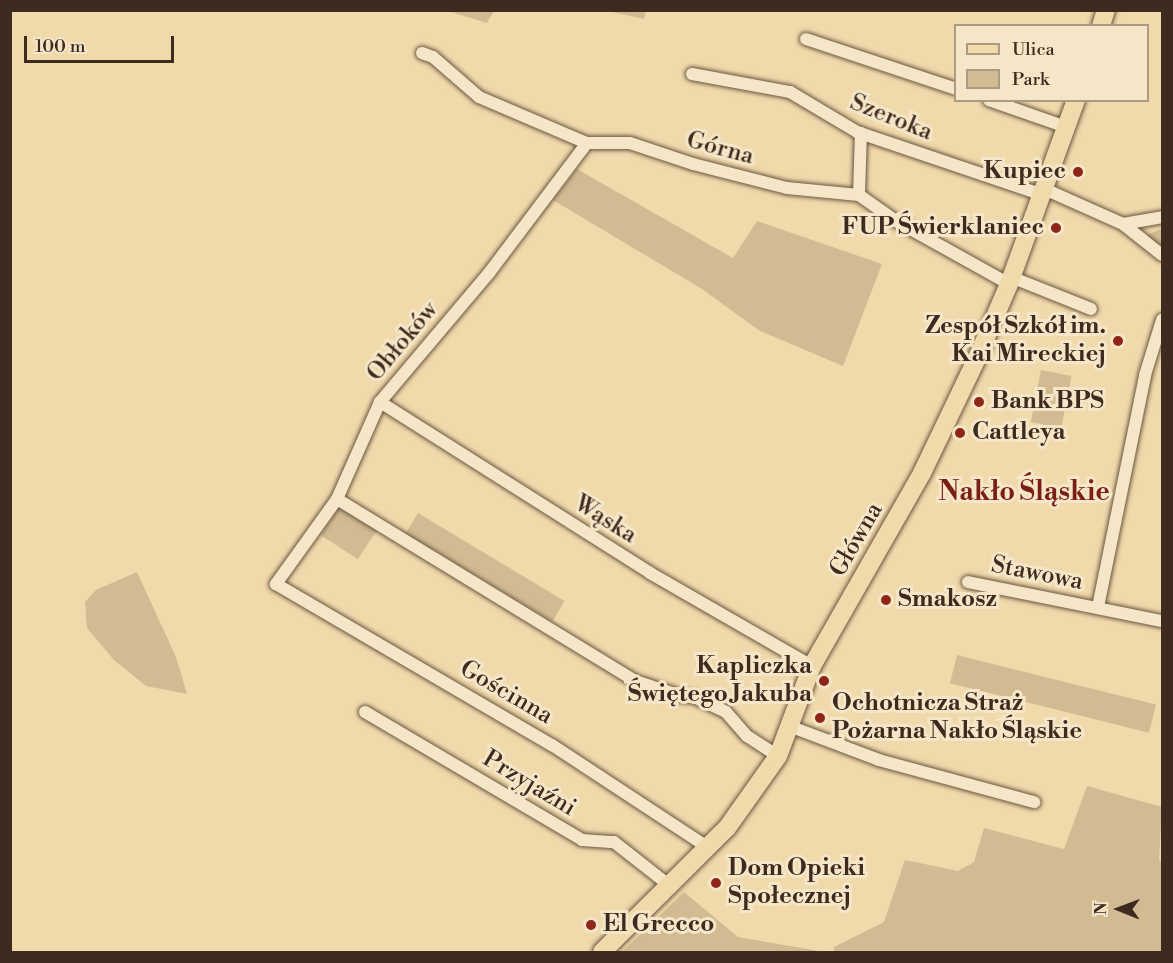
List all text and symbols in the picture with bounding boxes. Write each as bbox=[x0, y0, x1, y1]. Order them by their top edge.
scale bar bbox=[27, 24, 177, 62]
legend bbox=[954, 24, 1149, 102]
text: 100 m bbox=[35, 35, 86, 58]
text: Ulica bbox=[1012, 38, 1055, 61]
text: Park bbox=[1012, 68, 1049, 91]
street label: Szeroka bbox=[846, 88, 936, 148]
street label: Górna bbox=[683, 126, 757, 172]
place label: Kupiec bbox=[984, 158, 1066, 186]
marker: Kupiec bbox=[1071, 165, 1085, 179]
place label: FUP Świerklaniec bbox=[842, 214, 1044, 242]
marker: FUP Świerklaniec bbox=[1049, 221, 1063, 235]
street label: Obłoków bbox=[361, 296, 445, 388]
place label: Zespół Szkół im. Kai Mireckiej bbox=[925, 313, 1106, 369]
marker: Zespół Szkół im. Kai Mireckiej bbox=[1111, 334, 1125, 348]
place label: Bank BPS bbox=[991, 388, 1104, 416]
marker: Bank BPS bbox=[972, 395, 986, 409]
place label: Cattleya bbox=[972, 419, 1065, 447]
marker: Cattleya bbox=[953, 426, 967, 440]
district label: Nakło Śląskie bbox=[938, 477, 1110, 509]
street label: Wąska bbox=[568, 490, 642, 550]
street label: Główna bbox=[824, 498, 890, 582]
street label: Stawowa bbox=[989, 551, 1085, 597]
place label: Smakosz bbox=[898, 586, 997, 614]
marker: Smakosz bbox=[879, 593, 893, 607]
place label: Kapliczka Świętego Jakuba bbox=[628, 653, 812, 709]
street label: Gościnna bbox=[454, 655, 558, 731]
marker: Kapliczka Świętego Jakuba bbox=[817, 674, 831, 688]
place label: Ochotnicza Straż Pożarna Nakło Śląskie bbox=[832, 690, 1082, 746]
marker: Ochotnicza Straż Pożarna Nakło Śląskie bbox=[813, 711, 827, 725]
street label: Przyjaźni bbox=[477, 745, 581, 823]
place label: Dom Opieki Społecznej bbox=[728, 855, 865, 911]
marker: Dom Opieki Społecznej bbox=[709, 876, 723, 890]
north arrow bbox=[1089, 879, 1149, 939]
text: N bbox=[1091, 902, 1111, 915]
place label: El Grecco bbox=[603, 911, 714, 939]
marker: El Grecco bbox=[584, 918, 598, 932]

